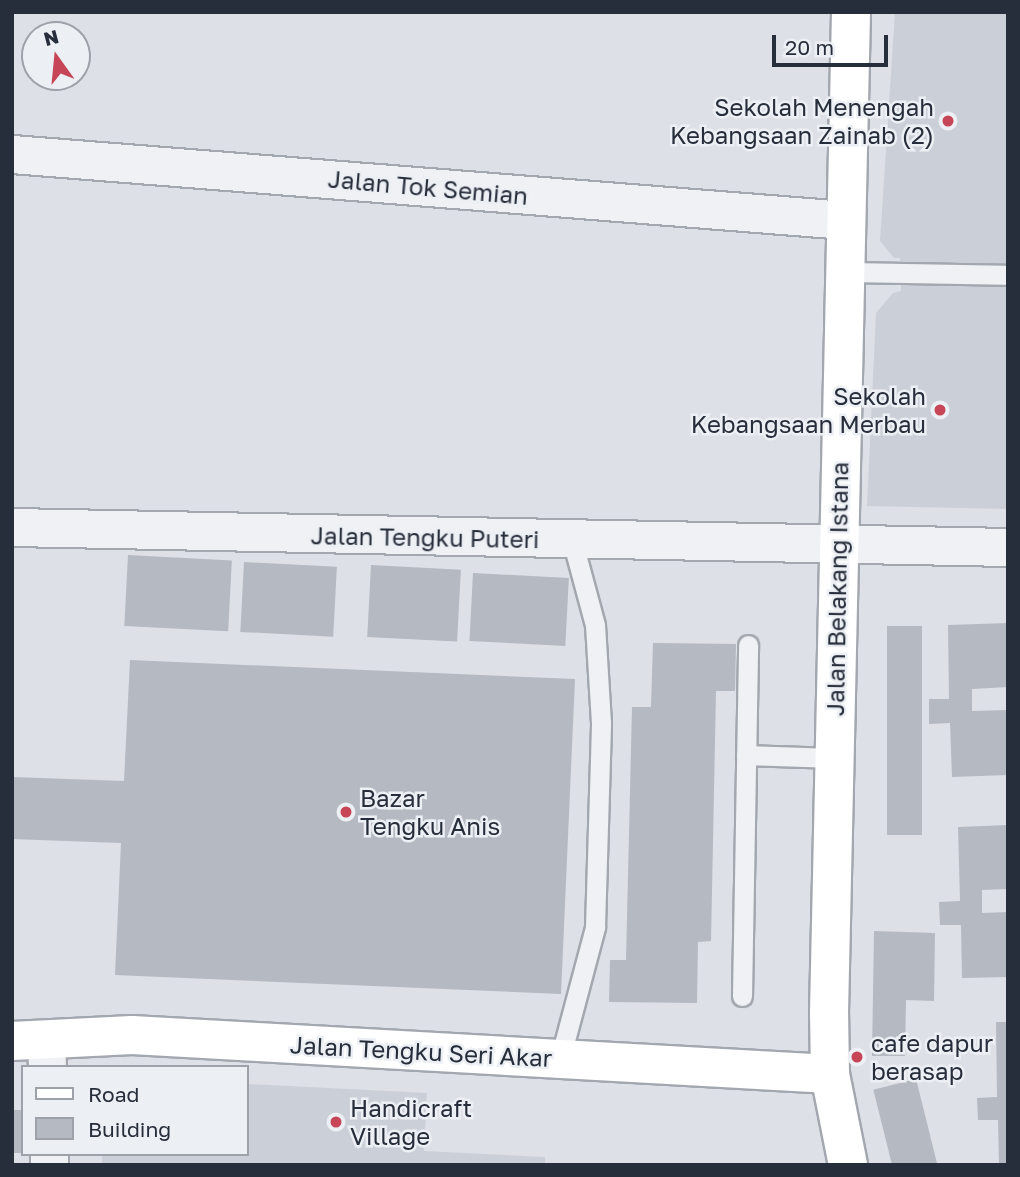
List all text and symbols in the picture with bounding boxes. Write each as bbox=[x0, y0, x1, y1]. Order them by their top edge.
north arrow bbox=[21, 21, 91, 91]
scale bar bbox=[775, 21, 890, 65]
text: N bbox=[41, 24, 61, 50]
text: 20 m bbox=[785, 34, 834, 60]
place label: Sekolah Menengah Kebangsaan Zainab (2) bbox=[670, 93, 934, 149]
marker: Sekolah Menengah Kebangsaan Zainab (2) bbox=[940, 113, 956, 129]
street label: Jalan Tok Semian bbox=[327, 164, 529, 210]
place label: Sekolah Kebangsaan Merbau bbox=[691, 382, 926, 438]
marker: Sekolah Kebangsaan Merbau bbox=[932, 402, 948, 418]
street label: Jalan Belakang Istana bbox=[820, 462, 854, 716]
street label: Jalan Tengku Puteri bbox=[310, 521, 540, 553]
place label: Bazar Tengku Anis bbox=[360, 784, 500, 840]
marker: Bazar Tengku Anis bbox=[338, 804, 354, 820]
place label: cafe dapur berasap bbox=[871, 1029, 993, 1085]
street label: Jalan Tengku Seri Akar bbox=[289, 1030, 553, 1072]
marker: cafe dapur berasap bbox=[849, 1049, 865, 1065]
legend bbox=[21, 1065, 248, 1156]
text: Road bbox=[88, 1081, 139, 1107]
place label: Handicraft Village bbox=[350, 1094, 472, 1150]
marker: Handicraft Village bbox=[328, 1114, 344, 1130]
text: Building bbox=[88, 1116, 171, 1142]

